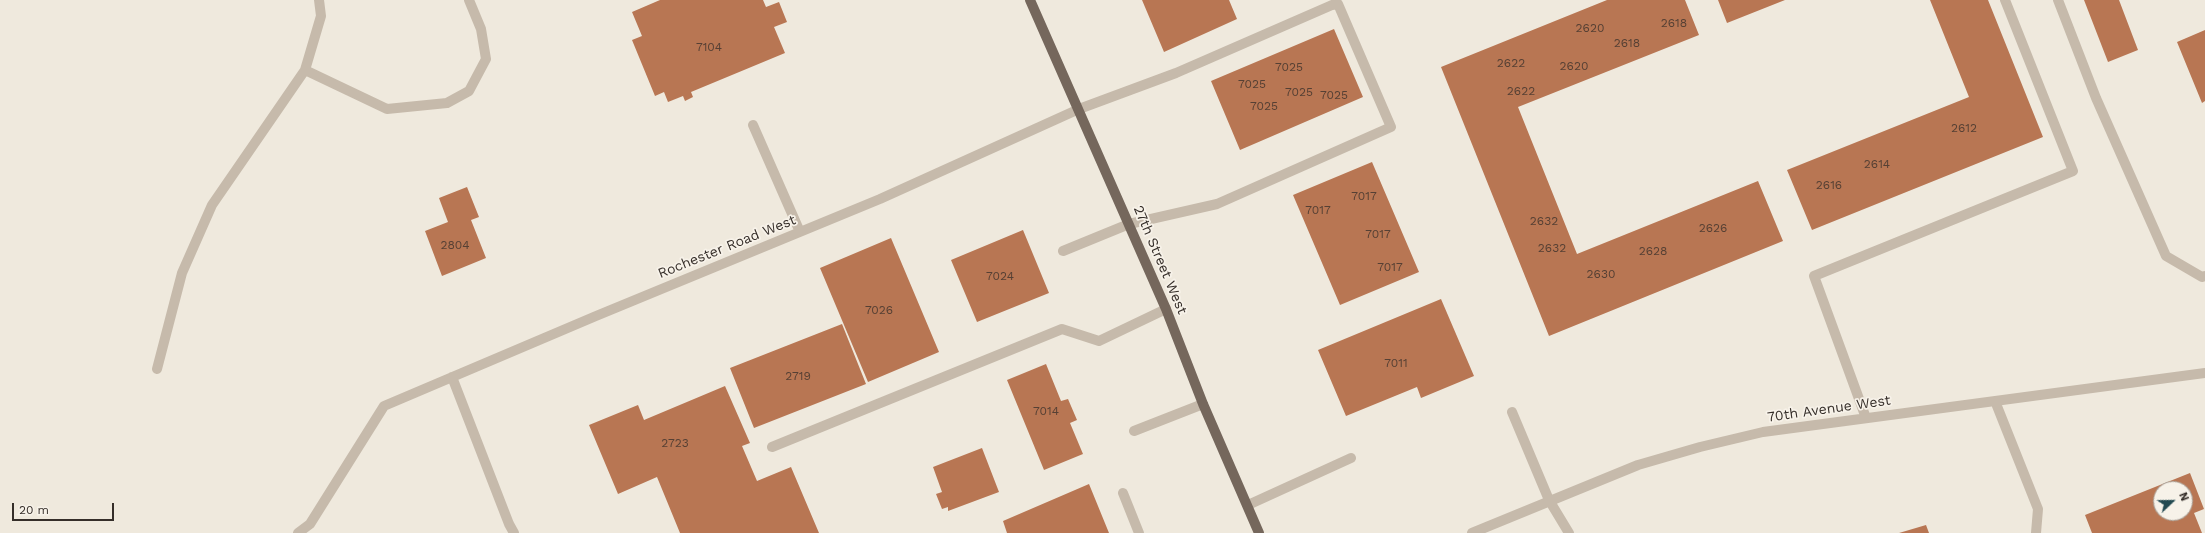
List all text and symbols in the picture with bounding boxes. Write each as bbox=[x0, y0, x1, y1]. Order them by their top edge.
house number: 2618 bbox=[1661, 16, 1687, 30]
house number: 2620 bbox=[1576, 21, 1604, 35]
house number: 2618 bbox=[1614, 36, 1640, 50]
house number: 7104 bbox=[696, 40, 722, 54]
house number: 2622 bbox=[1497, 56, 1525, 70]
house number: 2620 bbox=[1560, 59, 1588, 73]
house number: 7025 bbox=[1275, 60, 1303, 74]
house number: 7025 bbox=[1238, 77, 1266, 91]
house number: 2622 bbox=[1507, 84, 1535, 98]
house number: 7025 bbox=[1285, 85, 1313, 99]
house number: 7025 bbox=[1320, 88, 1348, 102]
house number: 7025 bbox=[1250, 99, 1278, 113]
house number: 2612 bbox=[1951, 121, 1977, 135]
house number: 2614 bbox=[1864, 157, 1890, 171]
house number: 2616 bbox=[1816, 178, 1842, 192]
house number: 7017 bbox=[1351, 189, 1377, 203]
street label: 27th Street West bbox=[1130, 203, 1190, 317]
house number: 7017 bbox=[1305, 203, 1331, 217]
street label: Rochester Road West bbox=[656, 212, 798, 282]
house number: 2632 bbox=[1530, 214, 1558, 228]
house number: 2626 bbox=[1699, 221, 1727, 235]
house number: 7017 bbox=[1365, 227, 1391, 241]
house number: 2804 bbox=[440, 238, 470, 252]
house number: 2632 bbox=[1538, 241, 1566, 255]
house number: 2628 bbox=[1639, 244, 1667, 258]
house number: 7017 bbox=[1377, 260, 1403, 274]
house number: 2630 bbox=[1587, 267, 1615, 281]
house number: 7024 bbox=[986, 269, 1014, 283]
house number: 7026 bbox=[865, 303, 893, 317]
house number: 7011 bbox=[1384, 356, 1408, 370]
house number: 2719 bbox=[785, 369, 811, 383]
street label: 70th Avenue West bbox=[1766, 392, 1892, 426]
house number: 7014 bbox=[1033, 404, 1059, 418]
house number: 2723 bbox=[661, 436, 689, 450]
north arrow bbox=[2153, 481, 2193, 521]
text: N bbox=[2176, 490, 2191, 503]
scale bar bbox=[14, 495, 116, 521]
text: 20 m bbox=[19, 503, 49, 517]

